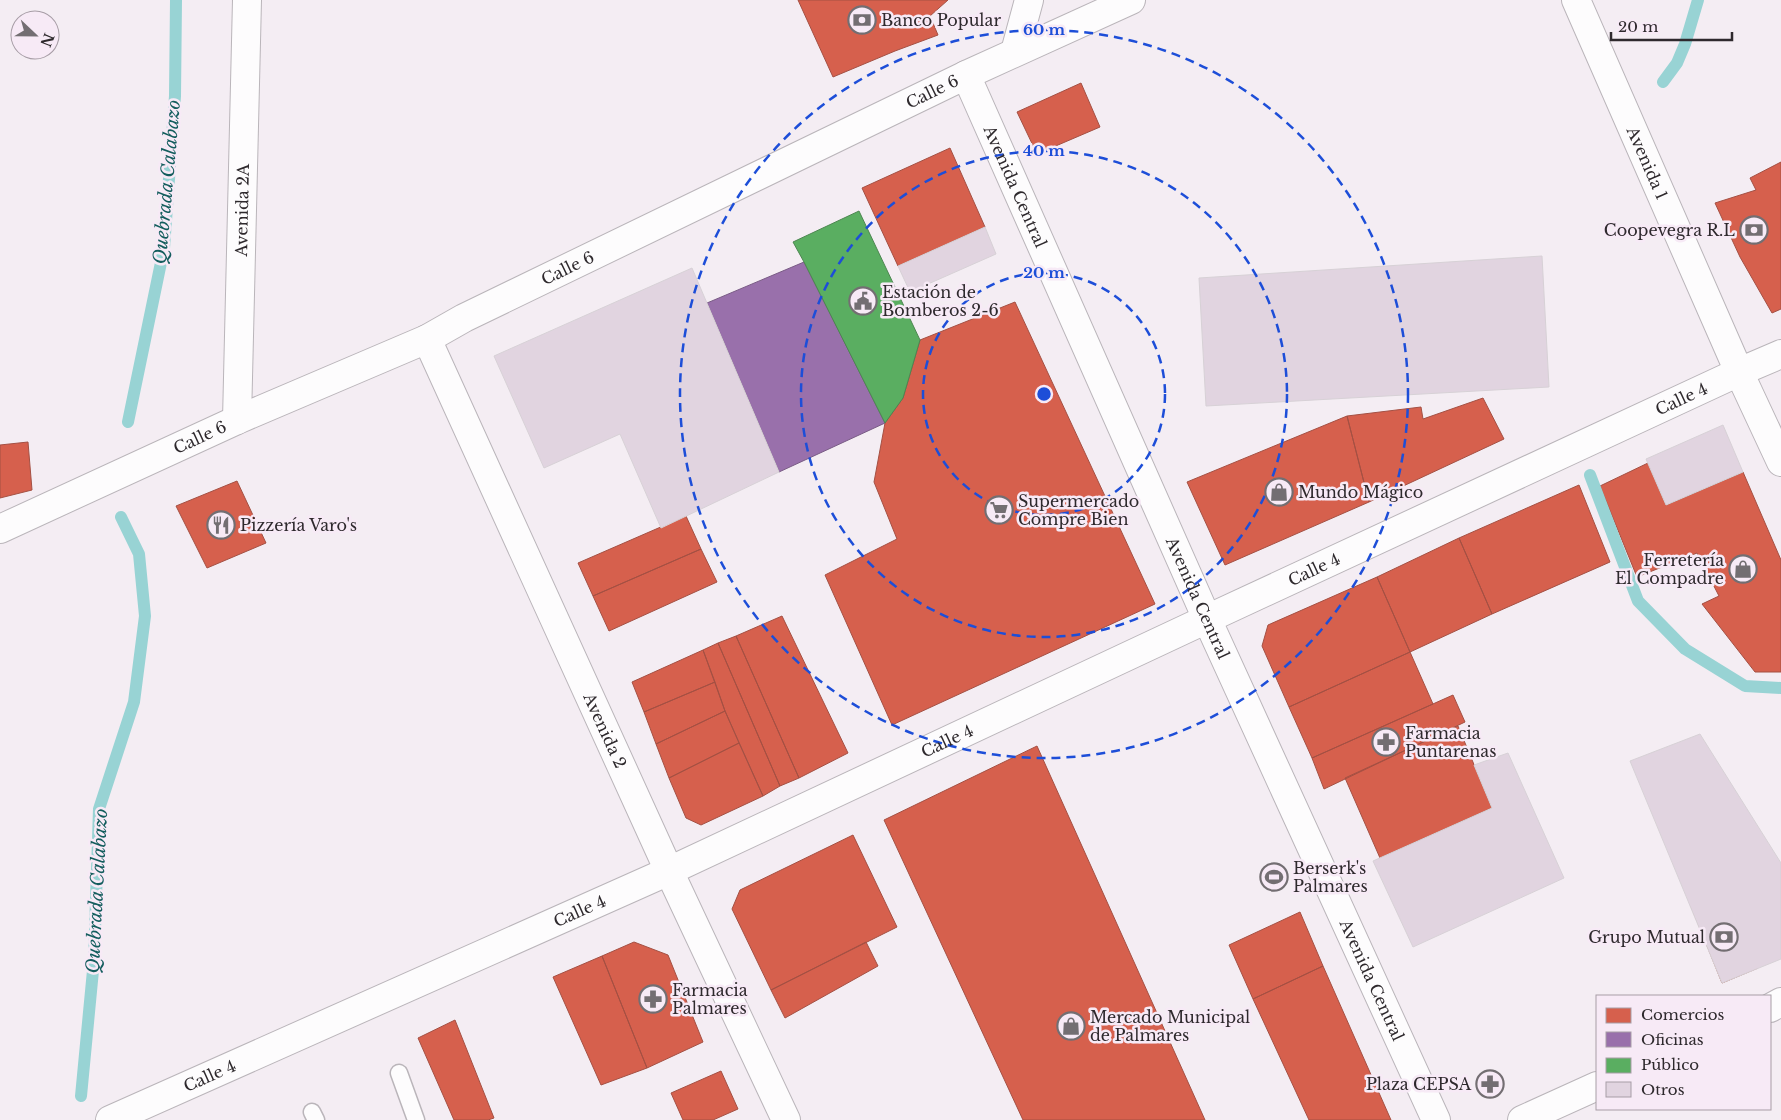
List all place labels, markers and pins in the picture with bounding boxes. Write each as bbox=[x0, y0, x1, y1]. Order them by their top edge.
bank icon: Banco Popular bbox=[847, 5, 877, 35]
place label: Banco Popular bbox=[881, 10, 1001, 30]
bank icon: Coopevegra R.L bbox=[1739, 215, 1769, 245]
place label: Coopevegra R.L bbox=[1604, 220, 1735, 240]
place label: Estación de Bomberos 2-6 bbox=[882, 282, 999, 320]
public building icon: Estación de Bomberos 2-6 bbox=[848, 286, 878, 316]
centre of rings bbox=[1035, 385, 1053, 403]
shop icon: Mundo Mágico bbox=[1264, 477, 1294, 507]
place label: Mundo Mágico bbox=[1298, 482, 1423, 502]
place label: Supermercado Compre Bien bbox=[1018, 491, 1139, 529]
supermarket icon: Supermercado Compre Bien bbox=[984, 495, 1014, 525]
restaurant icon: Pizzería Varo's bbox=[206, 510, 236, 540]
place label: Pizzería Varo's bbox=[240, 515, 357, 535]
place label: Ferretería El Compadre bbox=[1615, 550, 1724, 588]
shop icon: Ferretería El Compadre bbox=[1728, 554, 1758, 584]
place label: Farmacia Puntarenas bbox=[1405, 723, 1496, 761]
pharmacy icon: Farmacia Puntarenas bbox=[1371, 727, 1401, 757]
place label: Berserk's Palmares bbox=[1293, 858, 1368, 896]
sports icon: Berserk's Palmares bbox=[1259, 862, 1289, 892]
bank icon: Grupo Mutual bbox=[1709, 922, 1739, 952]
place label: Grupo Mutual bbox=[1588, 927, 1705, 947]
place label: Farmacia Palmares bbox=[672, 980, 748, 1018]
pharmacy icon: Farmacia Palmares bbox=[638, 984, 668, 1014]
place label: Mercado Municipal de Palmares bbox=[1090, 1007, 1250, 1045]
shop icon: Mercado Municipal de Palmares bbox=[1056, 1011, 1086, 1041]
pharmacy icon: Plaza CEPSA bbox=[1475, 1069, 1505, 1099]
place label: Plaza CEPSA bbox=[1366, 1074, 1472, 1094]

